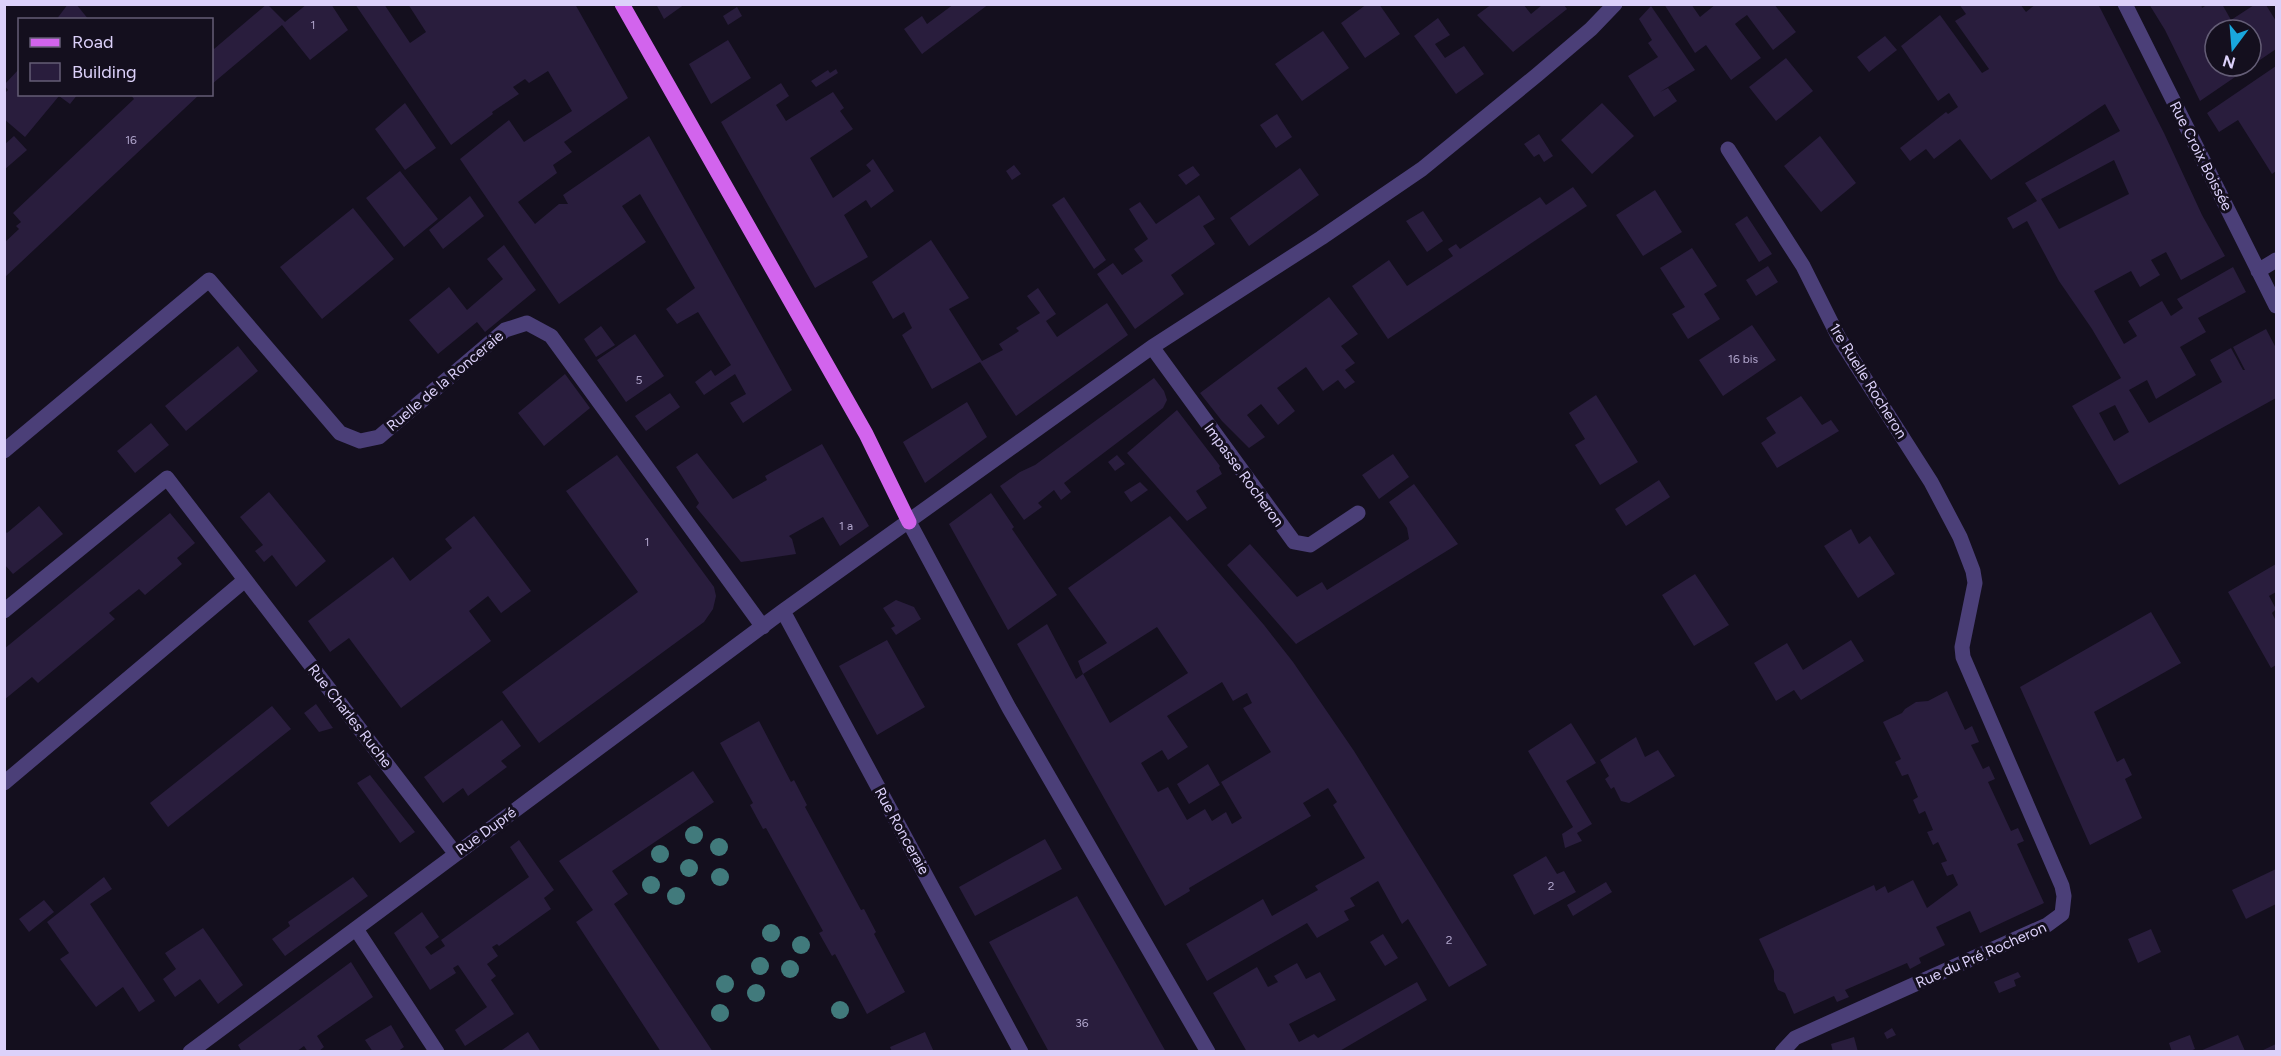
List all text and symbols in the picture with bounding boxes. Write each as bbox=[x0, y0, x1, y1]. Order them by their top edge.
legend bbox=[18, 18, 213, 96]
house number: 1 bbox=[311, 18, 315, 32]
north arrow bbox=[2203, 18, 2263, 78]
text: Road bbox=[72, 31, 113, 53]
text: N bbox=[2220, 51, 2238, 73]
text: Building bbox=[72, 61, 137, 83]
street label: Rue Croix Boissée bbox=[2166, 98, 2236, 214]
house number: 16 bbox=[125, 133, 137, 147]
street label: 1re Ruelle Rocheron bbox=[1825, 320, 1911, 442]
street label: Ruelle de la Ronceraie bbox=[383, 327, 507, 435]
house number: 16 bis bbox=[1728, 352, 1758, 366]
house number: 5 bbox=[636, 373, 643, 387]
street label: Impasse Rocheron bbox=[1200, 420, 1288, 530]
house number: 1 a bbox=[839, 519, 853, 533]
house number: 1 bbox=[645, 535, 649, 549]
street label: Rue Charles Ruche bbox=[304, 661, 396, 771]
street label: Rue Ronceraie bbox=[871, 784, 933, 878]
street label: Rue Dupré bbox=[452, 803, 520, 859]
house number: 2 bbox=[1548, 879, 1554, 893]
street label: Rue du Pré Rocheron bbox=[1913, 918, 2049, 992]
house number: 2 bbox=[1446, 933, 1452, 947]
house number: 36 bbox=[1075, 1016, 1089, 1030]

